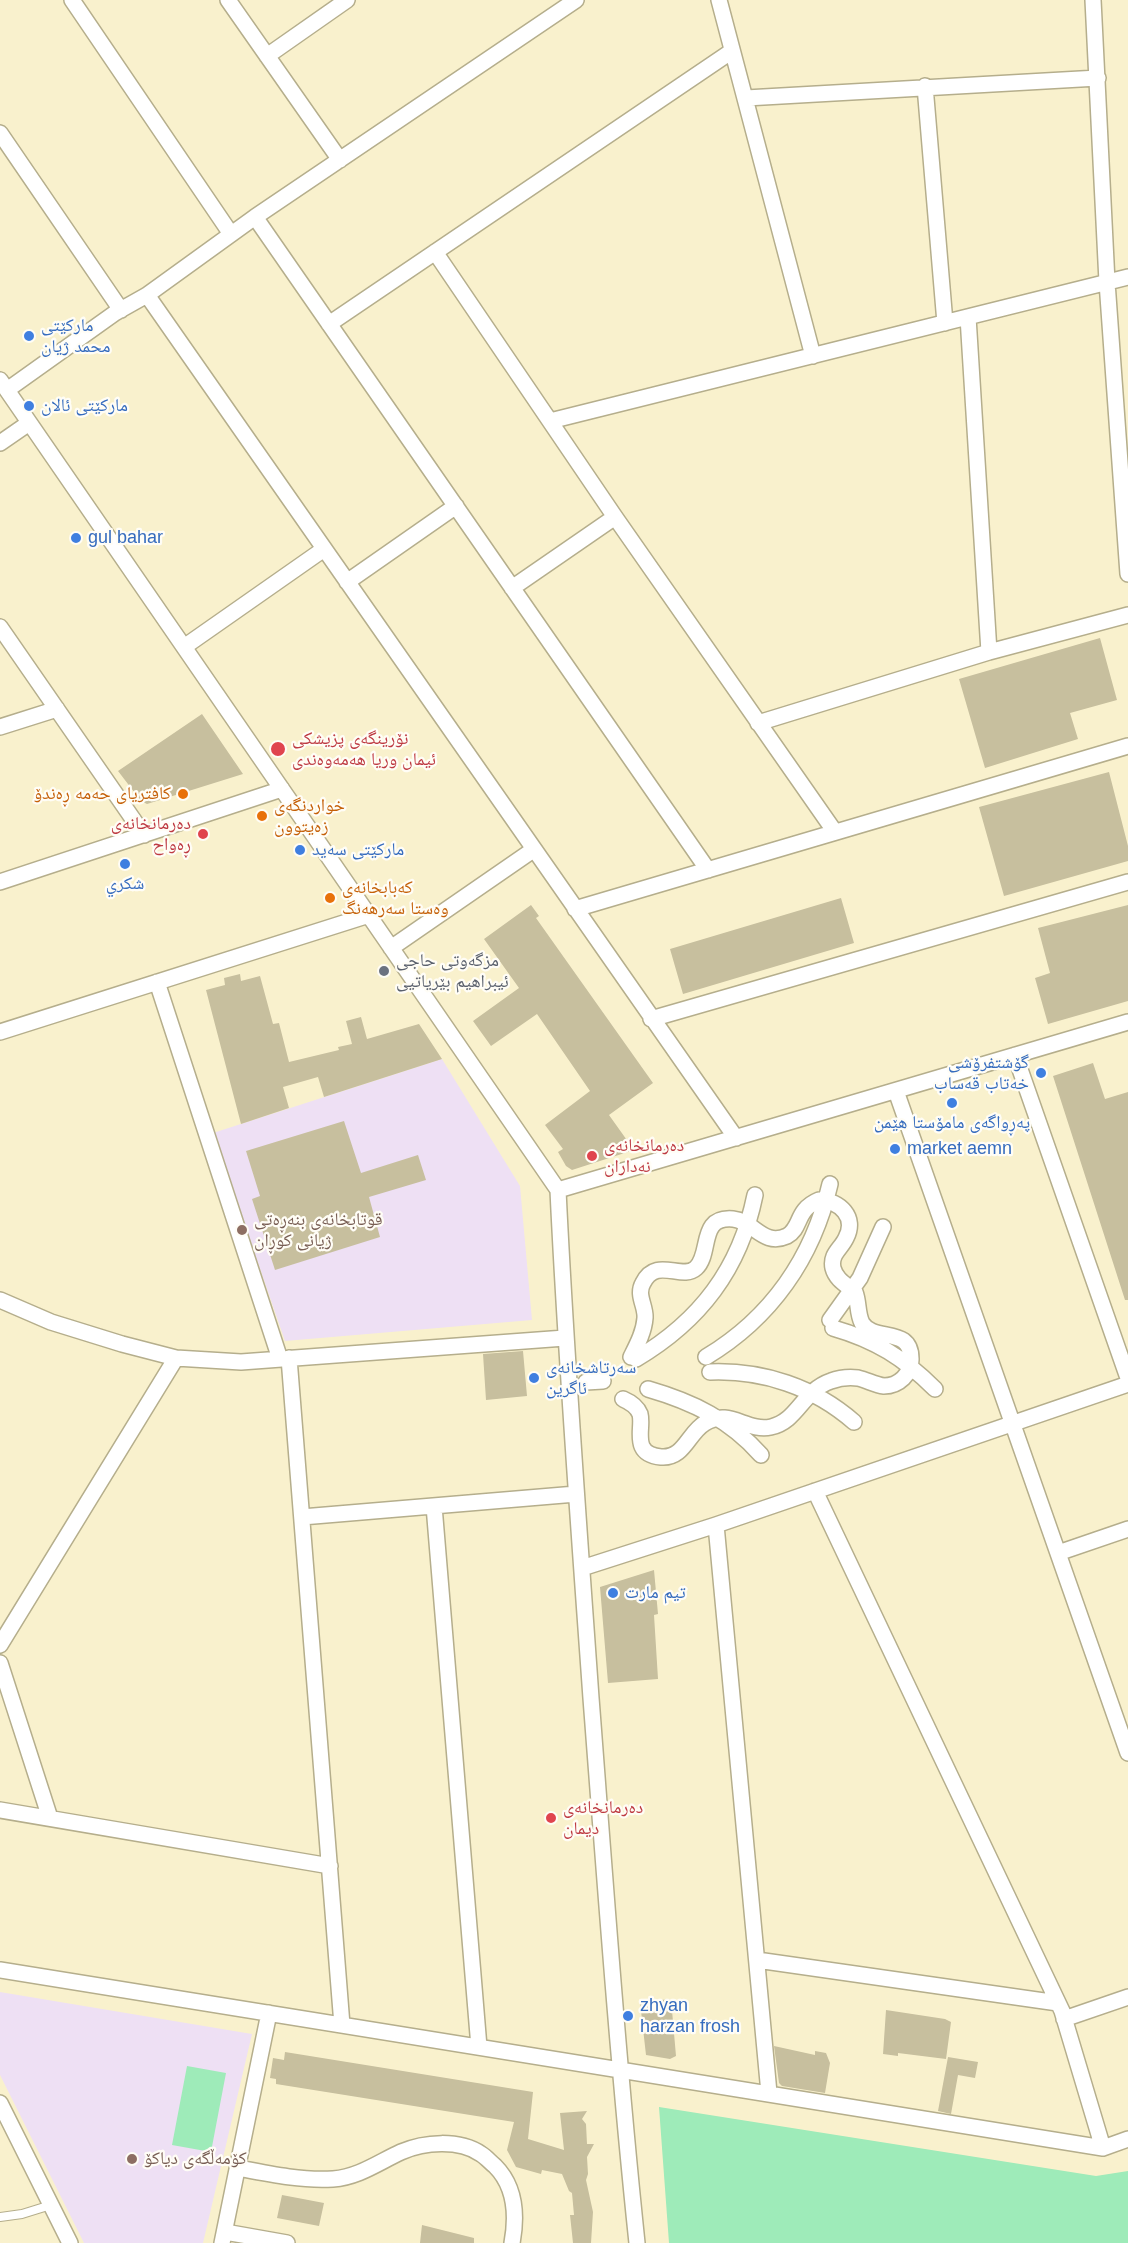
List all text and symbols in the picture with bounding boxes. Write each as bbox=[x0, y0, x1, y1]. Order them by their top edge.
place label: مارکێتی محمد ژیان bbox=[41, 315, 110, 358]
marker: مارکێتی محمد ژیان bbox=[22, 329, 36, 343]
place label: مارکێتی ئالان bbox=[41, 395, 128, 417]
marker: مارکێتی ئالان bbox=[22, 399, 36, 413]
place label: gul bahar bbox=[88, 527, 163, 549]
marker: gul bahar bbox=[69, 531, 83, 545]
place label: نۆرینگەی پزیشکی ئیمان وریا هەمەوەندی bbox=[292, 728, 436, 771]
marker: نۆرینگەی پزیشکی ئیمان وریا هەمەوەندی bbox=[269, 740, 287, 758]
place label: کافتریای حەمە ڕەندۆ bbox=[34, 783, 171, 805]
marker: کافتریای حەمە ڕەندۆ bbox=[176, 787, 190, 801]
place label: خواردنگەی زەیتوون bbox=[274, 795, 345, 838]
marker: خواردنگەی زەیتوون bbox=[255, 809, 269, 823]
place label: دەرمانخانەی ڕەواح bbox=[111, 813, 191, 856]
marker: دەرمانخانەی ڕەواح bbox=[196, 827, 210, 841]
place label: مارکێتی سەید bbox=[312, 839, 404, 861]
marker: مارکێتی سەید bbox=[293, 843, 307, 857]
marker: شكري bbox=[118, 857, 132, 871]
place label: شكري bbox=[106, 873, 144, 895]
place label: کەبابخانەی وەستا سەرهەنگ bbox=[342, 877, 449, 920]
marker: کەبابخانەی وەستا سەرهەنگ bbox=[323, 891, 337, 905]
place label: مزگەوتی حاجی ئیبراهیم بێریاتیی bbox=[396, 950, 509, 992]
marker: مزگەوتی حاجی ئیبراهیم بێریاتیی bbox=[377, 964, 391, 978]
place label: گۆشتفرۆشی خەتاب قەساب bbox=[934, 1052, 1029, 1094]
marker: گۆشتفرۆشی خەتاب قەساب bbox=[1034, 1066, 1048, 1080]
marker: پەڕواگەی مامۆستا هێمن bbox=[945, 1096, 959, 1110]
place label: پەڕواگەی مامۆستا هێمن bbox=[874, 1112, 1030, 1134]
place label: دەرمانخانەی نەداران bbox=[604, 1135, 684, 1178]
place label: market aemn bbox=[907, 1138, 1012, 1160]
marker: market aemn bbox=[888, 1142, 902, 1156]
marker: دەرمانخانەی نەداران bbox=[585, 1149, 599, 1163]
place label: قوتابخانەی بنەڕەتی ژیانی کوڕان bbox=[254, 1209, 383, 1252]
marker: قوتابخانەی بنەڕەتی ژیانی کوڕان bbox=[235, 1223, 249, 1237]
place label: سەرتاشخانەی ئاگرین bbox=[546, 1357, 636, 1400]
marker: سەرتاشخانەی ئاگرین bbox=[527, 1371, 541, 1385]
place label: تیم مارت bbox=[625, 1582, 686, 1604]
marker: تیم مارت bbox=[606, 1586, 620, 1600]
place label: دەرمانخانەی دیمان bbox=[563, 1797, 643, 1840]
marker: دەرمانخانەی دیمان bbox=[544, 1811, 558, 1825]
place label: zhyan harzan frosh bbox=[640, 1995, 740, 2038]
marker: zhyan harzan frosh bbox=[621, 2009, 635, 2023]
place label: کۆمەڵگەی دیاکۆ bbox=[144, 2148, 247, 2170]
marker: کۆمەڵگەی دیاکۆ bbox=[125, 2152, 139, 2166]

